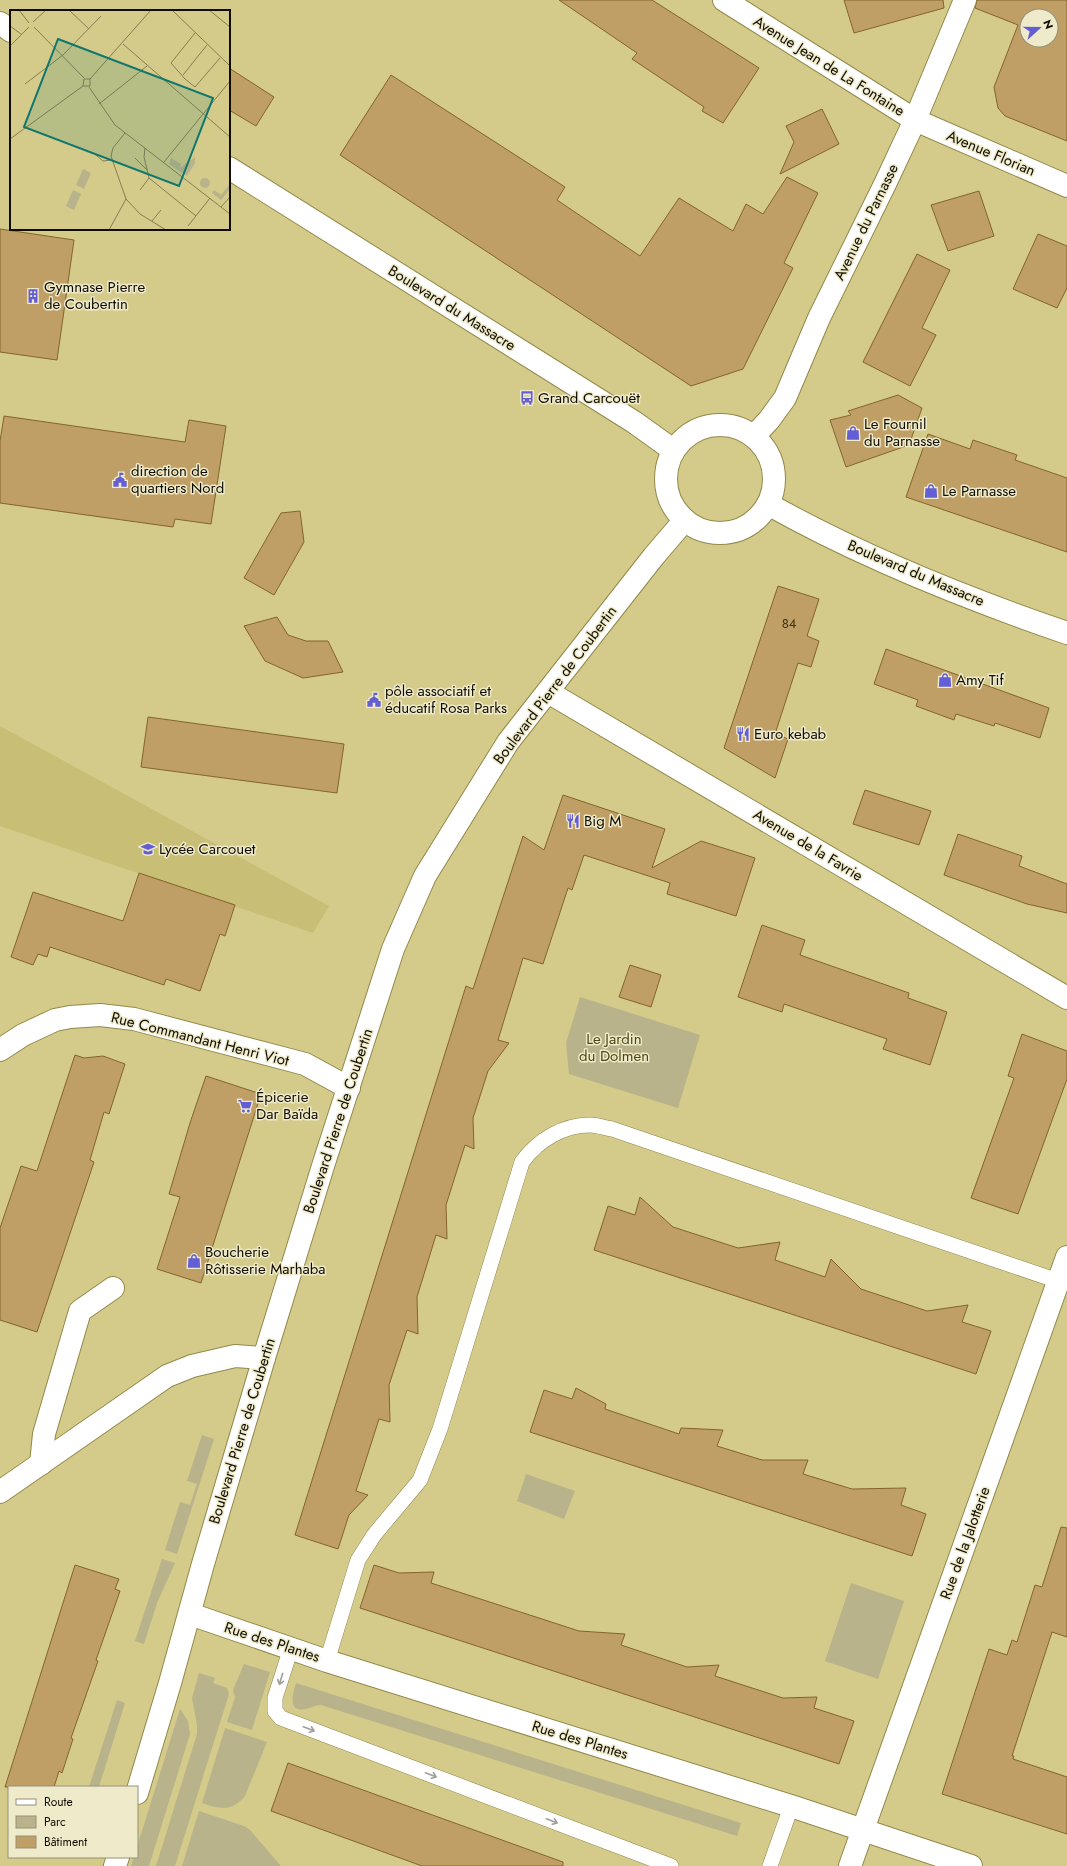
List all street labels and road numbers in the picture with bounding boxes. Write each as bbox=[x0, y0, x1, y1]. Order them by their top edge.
street label: Avenue Jean de La Fontaine bbox=[749, 10, 909, 122]
street label: Avenue Florian bbox=[943, 124, 1039, 182]
street label: Avenue du Parnasse bbox=[828, 160, 904, 284]
street label: Boulevard du Massacre bbox=[384, 260, 520, 356]
street label: Boulevard du Massacre bbox=[844, 534, 988, 612]
street label: Boulevard Pierre de Coubertin bbox=[488, 601, 622, 769]
street label: Avenue de la Favrie bbox=[749, 803, 867, 887]
street label: Rue Commandant Henri Viot bbox=[109, 1006, 292, 1072]
street label: Boulevard Pierre de Coubertin bbox=[298, 1026, 378, 1216]
street label: Boulevard Pierre de Coubertin bbox=[203, 1335, 281, 1527]
street label: Rue de la Jalotterie bbox=[934, 1483, 996, 1602]
street label: Rue des Plantes bbox=[221, 1616, 323, 1668]
street label: Rue des Plantes bbox=[529, 1715, 631, 1765]

